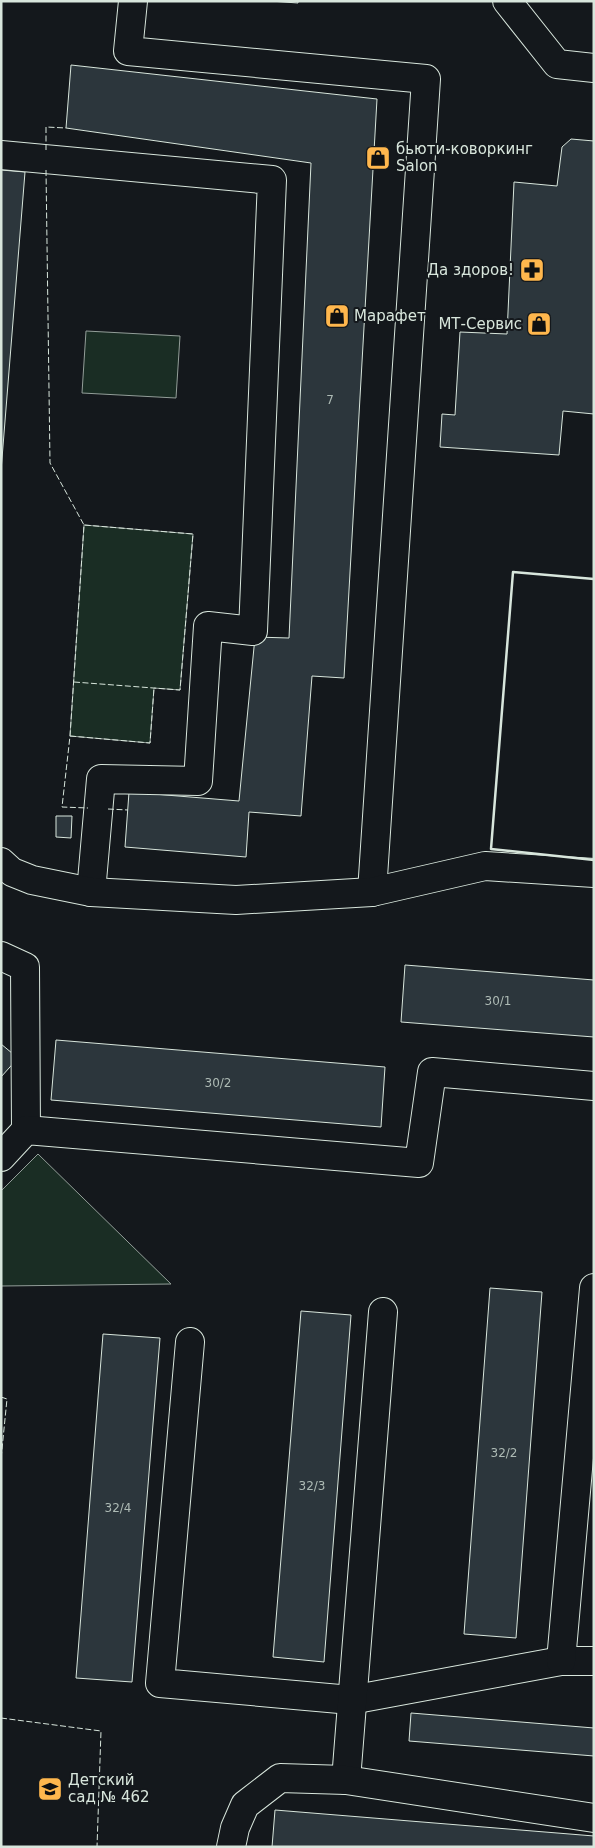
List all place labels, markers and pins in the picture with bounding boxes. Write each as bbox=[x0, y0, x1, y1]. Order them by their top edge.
place label: бьюти-коворкинг Salon bbox=[396, 140, 533, 175]
shop icon: бьюти-коворкинг Salon bbox=[365, 145, 391, 171]
pharmacy icon: Да здоров! bbox=[519, 257, 545, 283]
place label: Да здоров! bbox=[427, 261, 514, 279]
shop icon: Марафет bbox=[324, 303, 350, 329]
place label: Марафет bbox=[354, 307, 426, 325]
shop icon: МТ-Сервис bbox=[526, 311, 552, 337]
place label: МТ-Сервис bbox=[438, 315, 522, 333]
place label: Детский сад № 462 bbox=[68, 1771, 150, 1806]
school or university icon: Детский сад № 462 bbox=[37, 1776, 63, 1802]

